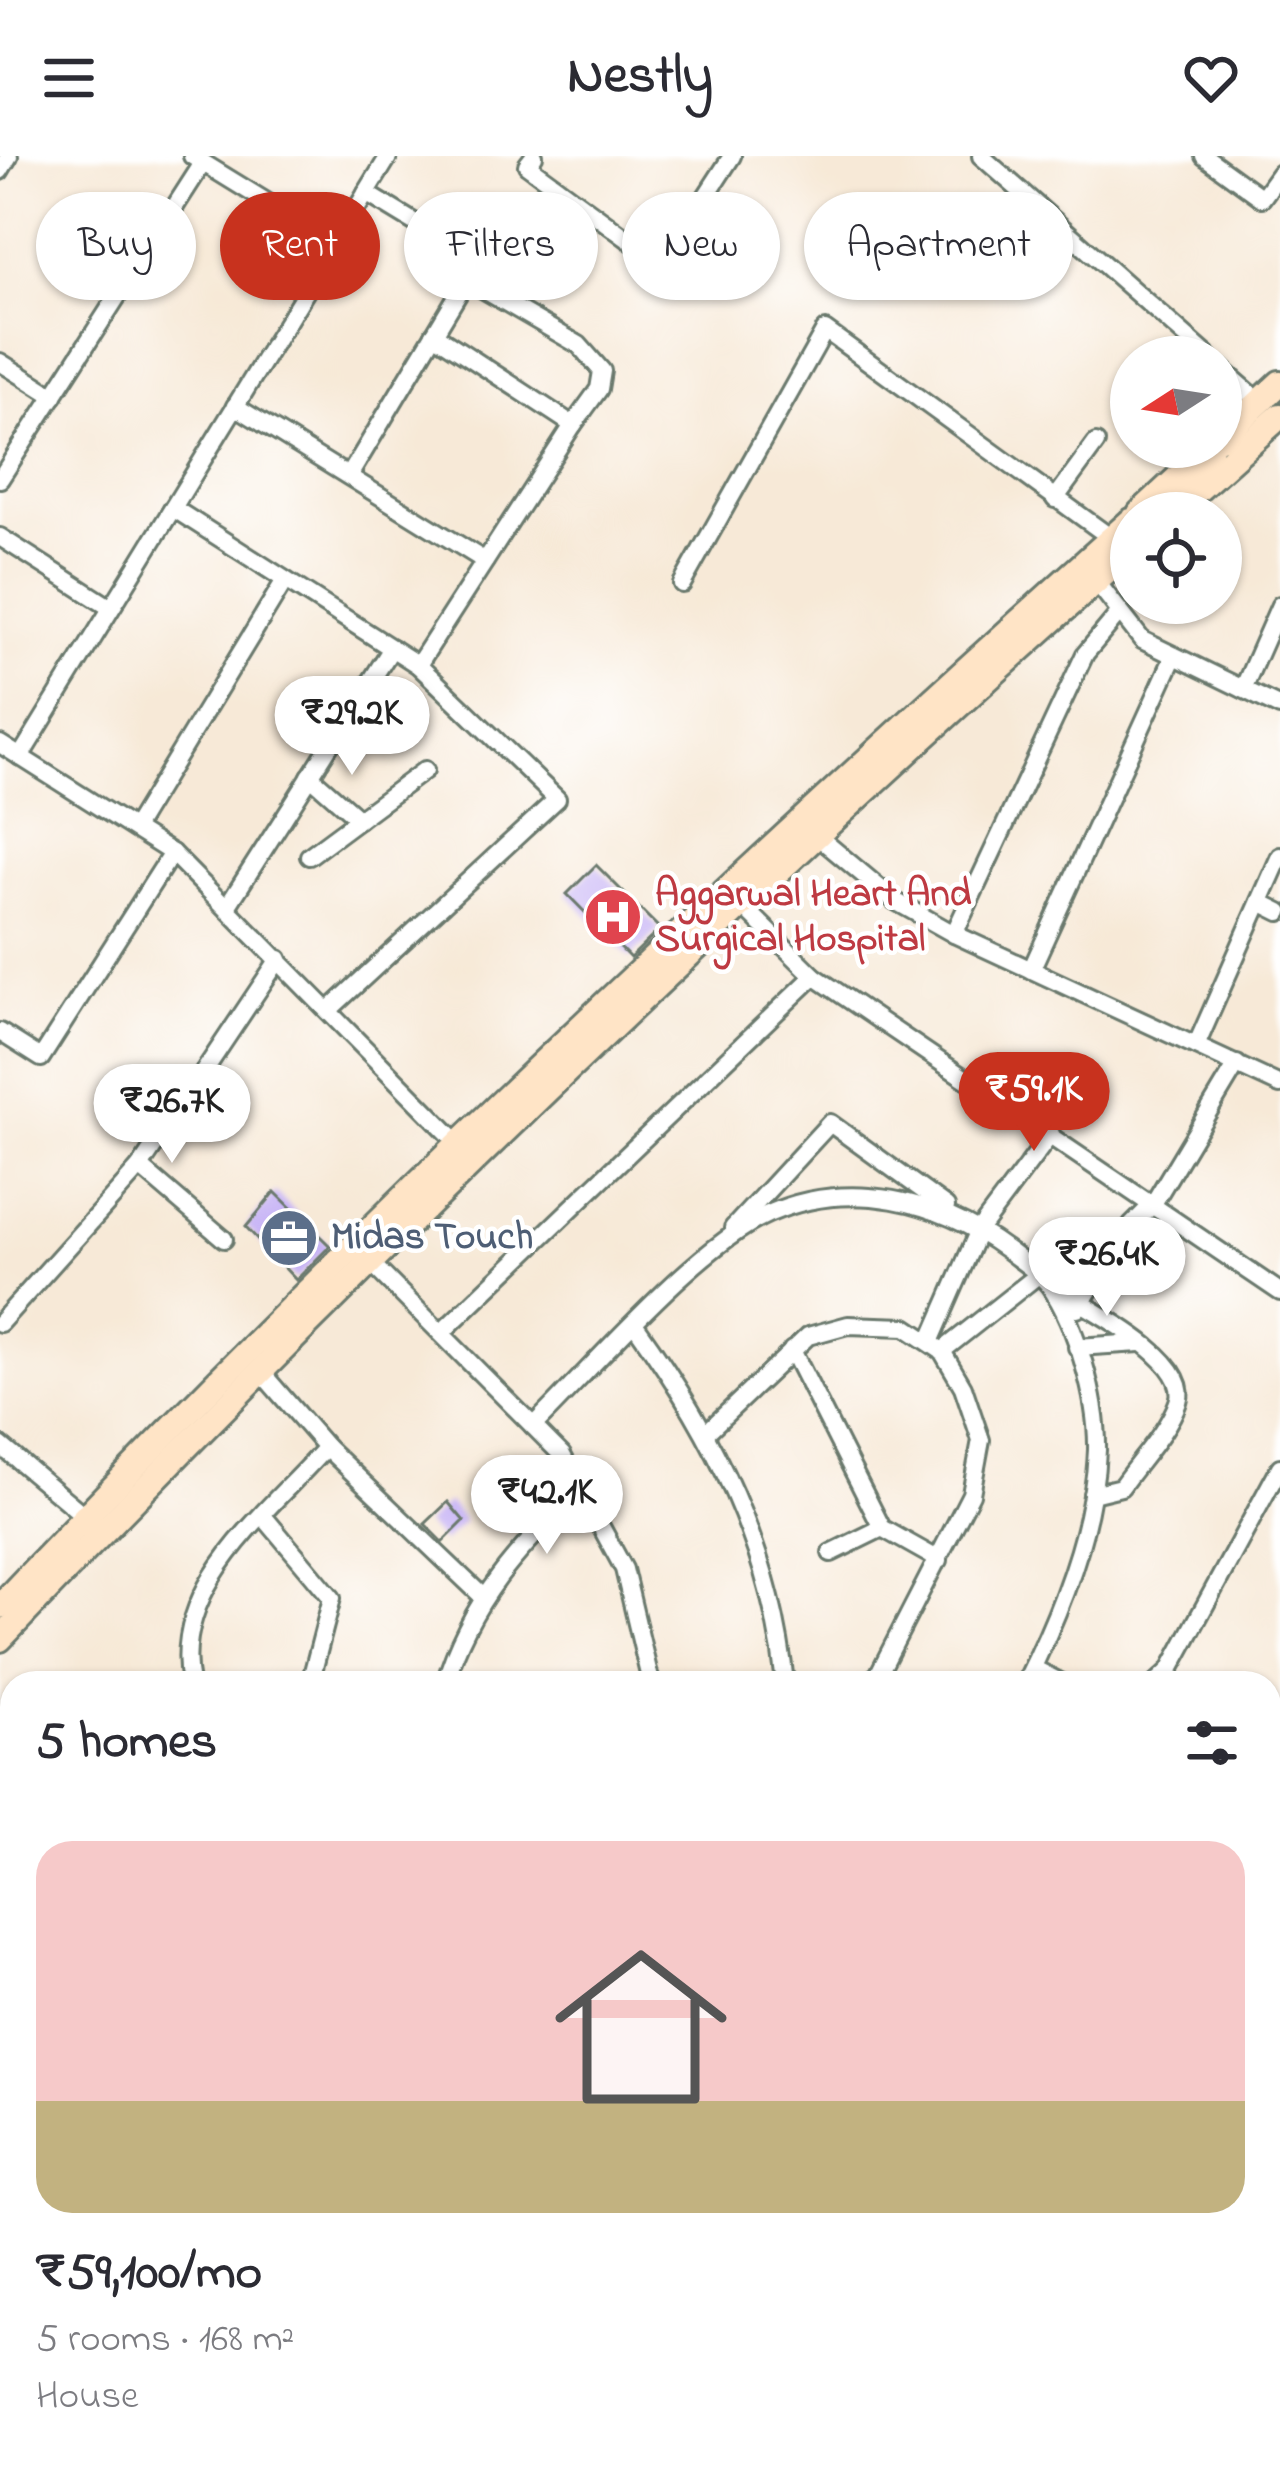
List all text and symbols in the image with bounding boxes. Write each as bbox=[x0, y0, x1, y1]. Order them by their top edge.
text: Nestly bbox=[567, 39, 713, 117]
icon: menu bbox=[36, 45, 102, 111]
icon: heart bbox=[1178, 45, 1244, 111]
chip: Buy bbox=[36, 192, 196, 300]
chip: Rent bbox=[220, 192, 380, 300]
chip: Filters bbox=[404, 192, 598, 300]
chip: New bbox=[622, 192, 780, 300]
chip: Apartment bbox=[804, 192, 1073, 300]
north arrow bbox=[1110, 336, 1242, 468]
map controls bbox=[1110, 336, 1242, 624]
button: locate bbox=[1110, 492, 1242, 624]
pin: ₹29.2K bbox=[254, 676, 450, 778]
text: ₹29.2K bbox=[302, 686, 402, 743]
place label: Aggarwal Heart And Surgical Hospital bbox=[655, 867, 972, 970]
hospital icon: Aggarwal Heart And Surgical Hospital bbox=[582, 886, 644, 948]
pin: ₹59.1K bbox=[936, 1052, 1132, 1154]
text: ₹59.1K bbox=[986, 1062, 1082, 1119]
pin: ₹26.7K bbox=[74, 1064, 270, 1166]
text: ₹26.7K bbox=[121, 1074, 223, 1131]
office icon: Midas Touch bbox=[258, 1207, 320, 1269]
place label: Midas Touch bbox=[331, 1210, 533, 1267]
pin: ₹26.4K bbox=[1009, 1217, 1205, 1319]
text: ₹26.4K bbox=[1056, 1227, 1158, 1284]
pin: ₹42.1K bbox=[449, 1455, 645, 1557]
text: ₹42.1K bbox=[498, 1465, 596, 1522]
text: 5 homes bbox=[36, 1706, 217, 1781]
icon: filters bbox=[1179, 1710, 1245, 1776]
icon: home bbox=[533, 1919, 749, 2135]
text: ₹59,100/mo bbox=[36, 2237, 262, 2312]
text: 5 rooms · 168 m² bbox=[36, 2312, 294, 2369]
text: House bbox=[36, 2369, 138, 2426]

